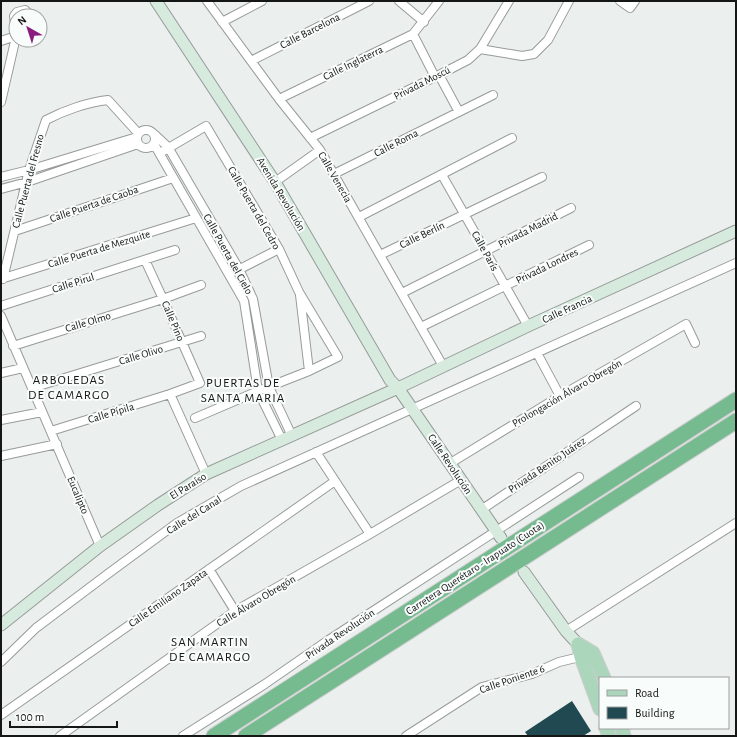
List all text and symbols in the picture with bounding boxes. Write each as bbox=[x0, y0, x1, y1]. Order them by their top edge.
north arrow bbox=[8, 8, 48, 48]
street label: Calle Barcelona bbox=[278, 11, 342, 51]
text: N bbox=[16, 14, 28, 27]
street label: Calle Inglaterra bbox=[321, 44, 385, 82]
street label: Privada Moscú bbox=[392, 64, 452, 102]
street label: Calle Roma bbox=[372, 127, 420, 159]
street label: Calle Puerta del Fresno bbox=[10, 133, 46, 229]
street label: Calle Venecia bbox=[316, 150, 354, 204]
street label: Avenida Revolución bbox=[255, 155, 307, 233]
street label: Calle Puerta del Cedro bbox=[226, 165, 282, 251]
street label: Calle Puerta de Caoba bbox=[48, 184, 140, 224]
street label: Privada Madrid bbox=[496, 210, 560, 250]
street label: Calle Puerta del Cielo bbox=[201, 212, 255, 296]
street label: Calle Berlín bbox=[398, 219, 446, 251]
street label: Calle Puerta de Mezquite bbox=[47, 228, 151, 270]
street label: Calle París bbox=[470, 229, 500, 273]
street label: Privada Londres bbox=[514, 246, 580, 286]
street label: Calle Pirul bbox=[51, 271, 95, 295]
street label: Calle Francia bbox=[540, 293, 594, 325]
street label: Calle Pino bbox=[160, 299, 186, 343]
street label: Calle Olmo bbox=[64, 310, 112, 334]
street label: Calle Olivo bbox=[118, 343, 164, 367]
street label: Prolongación Álvaro Obregón bbox=[510, 356, 624, 429]
district label: ARBOLEDAS DE CAMARGO bbox=[28, 374, 110, 402]
district label: PUERTAS DE SANTA MARIA bbox=[201, 377, 285, 405]
street label: Calle Pípila bbox=[87, 401, 135, 425]
street label: Calle Revolución bbox=[426, 432, 474, 496]
street label: Privada Benito Juárez bbox=[506, 435, 588, 495]
street label: El Paraíso bbox=[168, 471, 208, 501]
street label: Eucalipto bbox=[65, 475, 91, 515]
street label: Calle del Canal bbox=[165, 494, 223, 536]
street label: Carretera Querétaro - Irapuato (Cuota) bbox=[404, 519, 546, 617]
street label: Calle Emiliano Zapata bbox=[127, 567, 209, 629]
street label: Calle Álvaro Obregón bbox=[214, 572, 297, 629]
street label: Privada Revolución bbox=[303, 607, 377, 661]
district label: SAN MARTIN DE CAMARGO bbox=[169, 636, 251, 664]
street label: Calle Poniente 6 bbox=[478, 663, 546, 695]
legend bbox=[599, 677, 729, 729]
text: Road bbox=[635, 687, 659, 699]
scale bar bbox=[10, 703, 117, 729]
text: Building bbox=[635, 707, 675, 719]
text: 100 m bbox=[16, 711, 44, 723]

